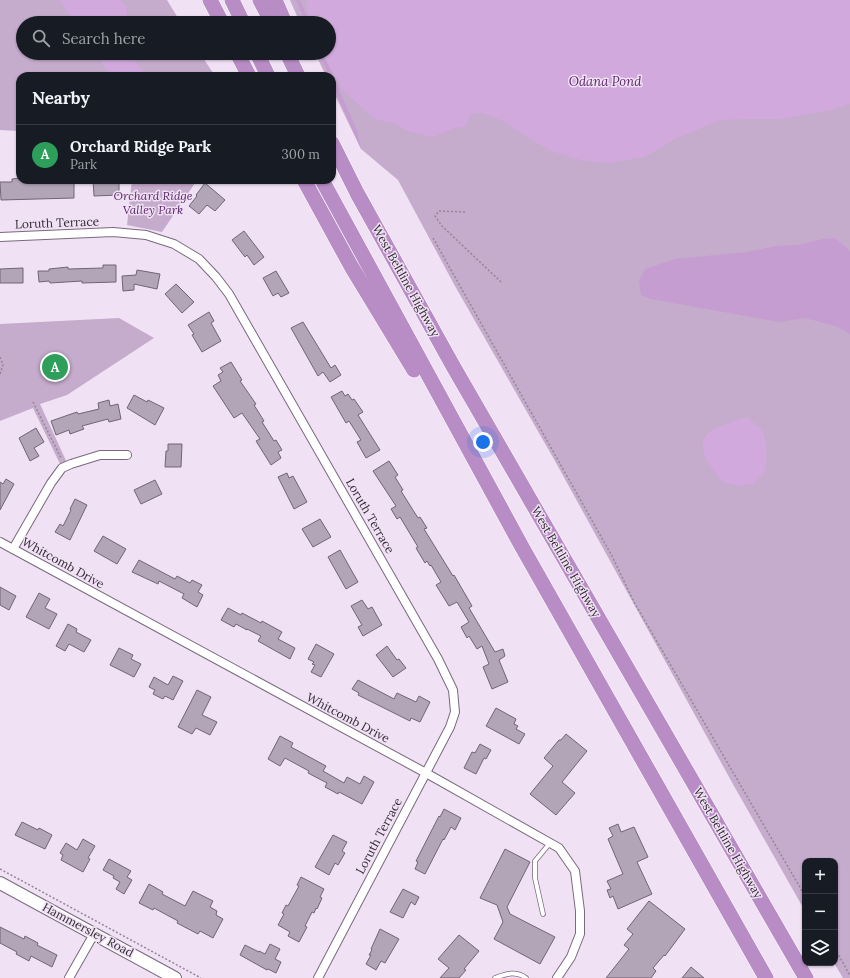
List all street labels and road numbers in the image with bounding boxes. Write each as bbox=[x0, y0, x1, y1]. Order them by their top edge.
street label: Loruth Terrace bbox=[15, 214, 100, 231]
street label: West Beltline Highway bbox=[369, 222, 444, 340]
street label: Loruth Terrace bbox=[343, 476, 398, 556]
street label: West Beltline Highway bbox=[529, 504, 605, 620]
street label: Whitcomb Drive bbox=[19, 534, 107, 592]
street label: Whitcomb Drive bbox=[304, 689, 393, 746]
street label: West Beltline Highway bbox=[691, 785, 767, 901]
street label: Loruth Terrace bbox=[352, 795, 405, 876]
street label: Hammersley Road bbox=[40, 899, 136, 960]

